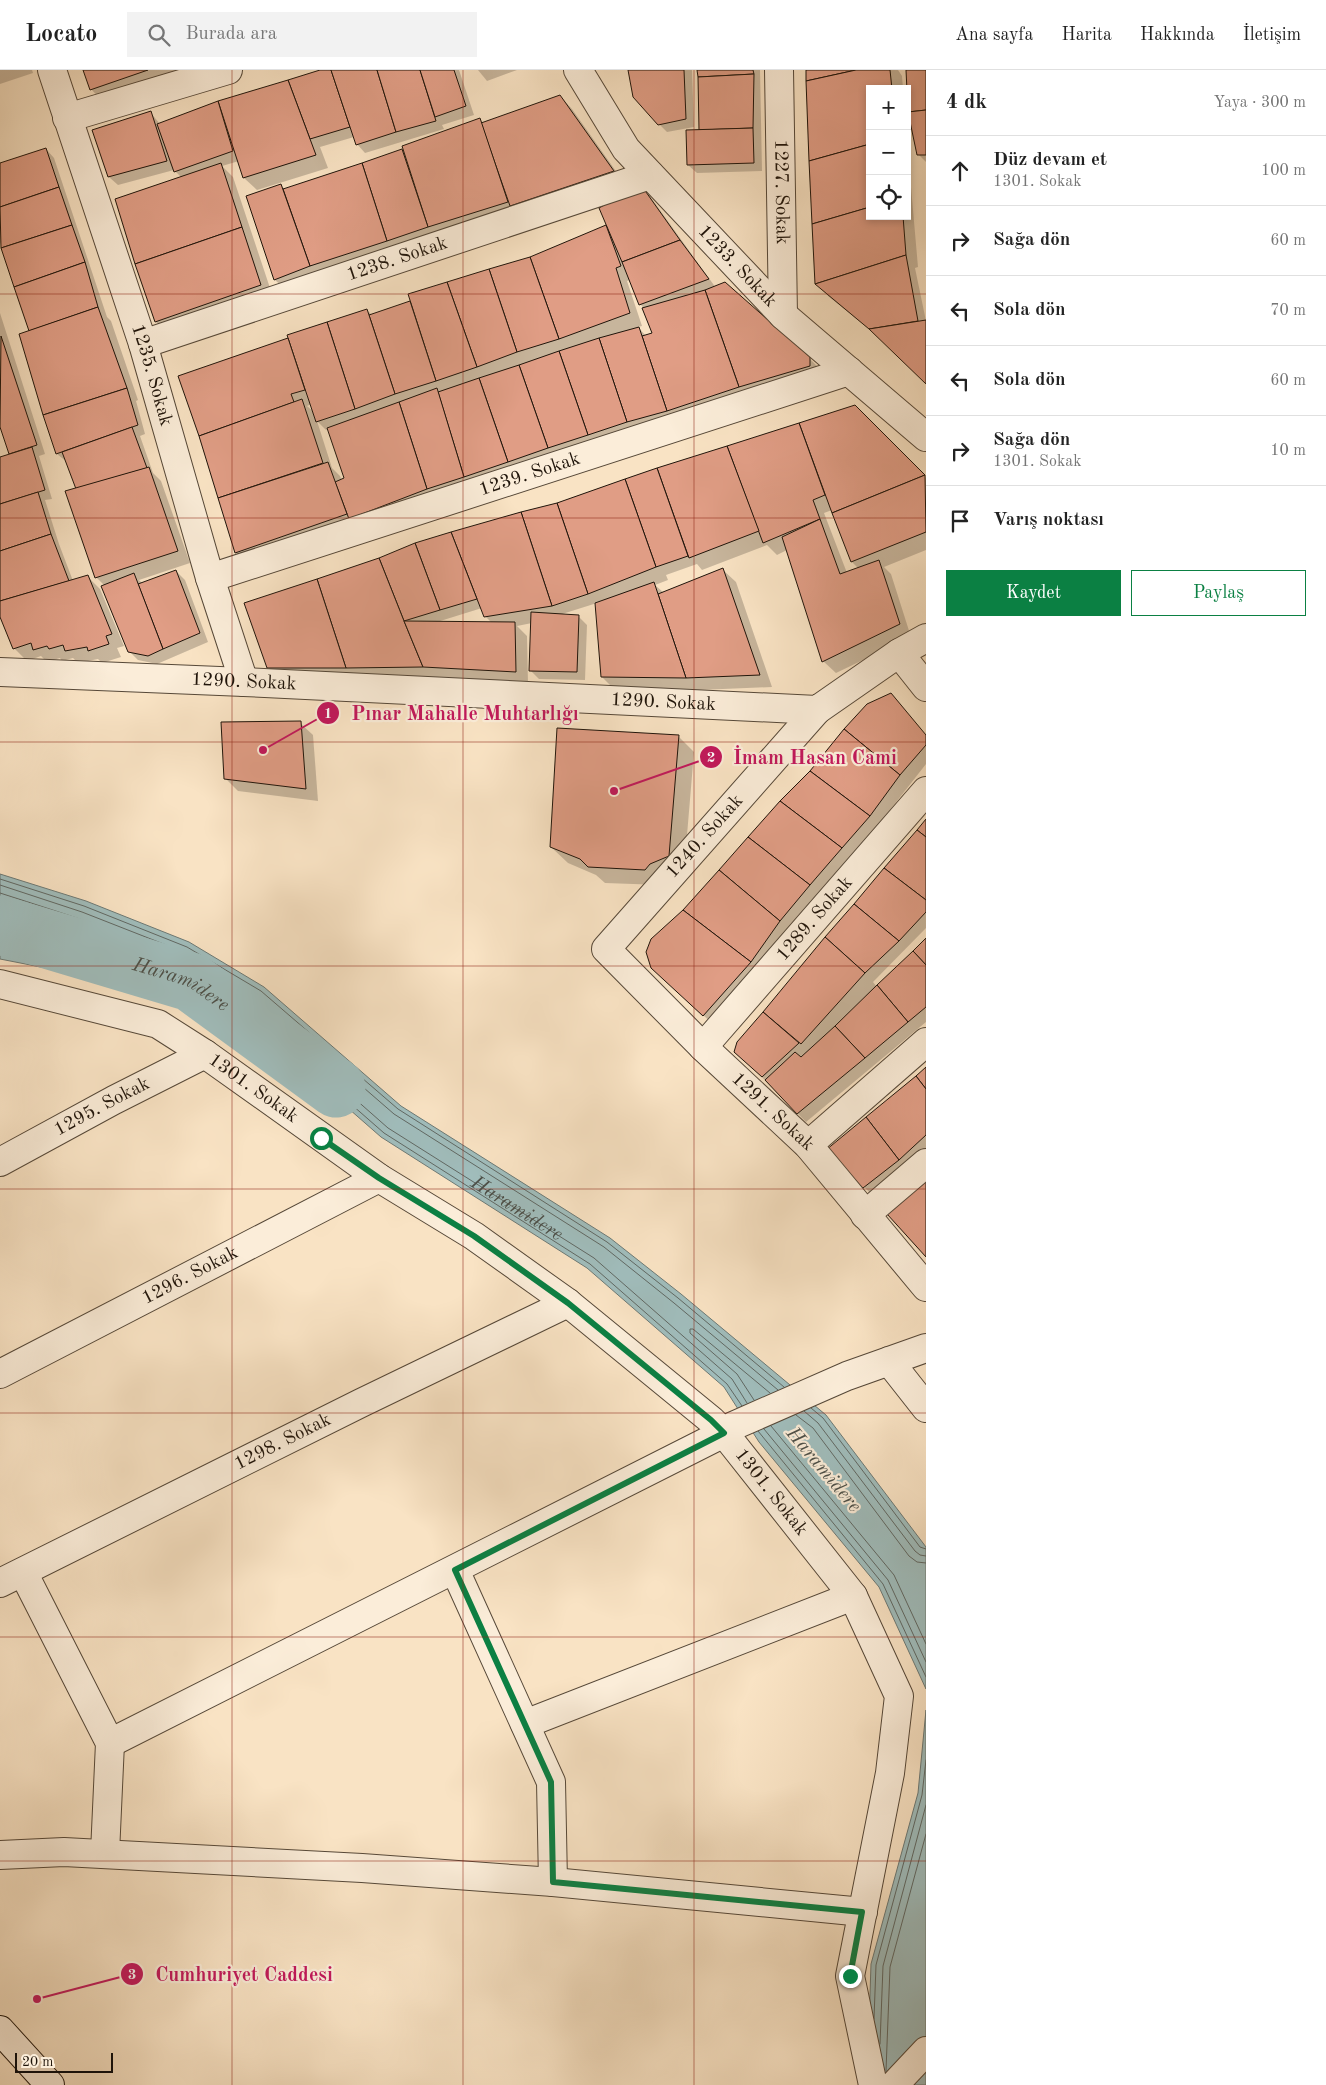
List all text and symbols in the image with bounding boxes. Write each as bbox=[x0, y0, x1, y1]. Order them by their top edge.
search box bbox=[127, 12, 477, 57]
icon: search bbox=[145, 21, 173, 49]
text: Locato bbox=[25, 23, 97, 47]
text: Burada ara bbox=[185, 25, 277, 44]
text: Ana sayfa bbox=[955, 26, 1033, 44]
text: Harita bbox=[1061, 26, 1112, 44]
text: Hakkında bbox=[1140, 26, 1215, 44]
text: İletişim bbox=[1243, 26, 1301, 44]
map controls bbox=[866, 85, 911, 220]
button: + bbox=[866, 85, 911, 130]
text: 4 dk bbox=[946, 92, 987, 113]
text: Yaya · 300 m bbox=[1213, 95, 1306, 111]
button: − bbox=[866, 130, 911, 175]
street label: 1227. Sokak bbox=[771, 139, 791, 245]
text: Düz devam et bbox=[993, 151, 1107, 170]
icon: ahead bbox=[946, 157, 974, 185]
text: 100 m bbox=[1261, 163, 1306, 179]
text: 1301. Sokak bbox=[993, 174, 1081, 190]
button: locate bbox=[866, 175, 911, 220]
street label: 1233. Sokak bbox=[694, 222, 780, 311]
icon: right bbox=[946, 227, 974, 255]
text: Sağa dön bbox=[993, 231, 1070, 250]
text: 60 m bbox=[1270, 233, 1306, 249]
street label: 1238. Sokak bbox=[344, 234, 450, 285]
icon: left bbox=[946, 297, 974, 325]
text: Sola dön bbox=[993, 301, 1066, 320]
text: 70 m bbox=[1270, 303, 1306, 319]
street label: 1235. Sokak bbox=[128, 322, 176, 428]
icon: left bbox=[946, 367, 974, 395]
text: Sola dön bbox=[993, 371, 1066, 390]
text: 60 m bbox=[1270, 373, 1306, 389]
text: Sağa dön bbox=[993, 431, 1070, 450]
icon: right bbox=[946, 437, 974, 465]
text: 10 m bbox=[1270, 443, 1306, 459]
street label: 1239. Sokak bbox=[477, 449, 583, 500]
text: 1301. Sokak bbox=[993, 454, 1081, 470]
icon: arrive bbox=[946, 507, 974, 535]
text: Varış noktası bbox=[993, 511, 1104, 530]
button: Kaydet bbox=[946, 570, 1121, 616]
button: Paylaş bbox=[1131, 570, 1306, 616]
street label: 1290. Sokak bbox=[191, 670, 297, 694]
street label: 1290. Sokak bbox=[610, 690, 716, 715]
callout: Pınar Mahalle Muhtarlığı bbox=[316, 695, 588, 730]
text: Pınar Mahalle Muhtarlığı bbox=[351, 705, 579, 725]
text: 1 bbox=[324, 707, 332, 722]
callout: İmam Hasan Cami bbox=[698, 739, 907, 774]
text: İmam Hasan Cami bbox=[733, 745, 897, 769]
text: 2 bbox=[707, 751, 715, 766]
street label: 1240. Sokak bbox=[663, 792, 747, 882]
street label: 1289. Sokak bbox=[773, 873, 856, 965]
water label: Haramidere bbox=[129, 955, 232, 1016]
street label: 1301. Sokak bbox=[205, 1050, 302, 1127]
street label: 1291. Sokak bbox=[728, 1069, 818, 1155]
street label: 1295. Sokak bbox=[51, 1074, 153, 1140]
route start bbox=[310, 1127, 333, 1150]
water label: Haramidere bbox=[466, 1172, 566, 1245]
street label: 1296. Sokak bbox=[139, 1243, 241, 1308]
street label: 1298. Sokak bbox=[231, 1410, 334, 1474]
water label: Haramidere bbox=[781, 1423, 864, 1516]
street label: 1301. Sokak bbox=[731, 1445, 811, 1540]
callout: Cumhuriyet Caddesi bbox=[120, 1956, 342, 1991]
route end bbox=[839, 1965, 862, 1988]
text: Cumhuriyet Caddesi bbox=[155, 1966, 333, 1986]
text: 3 bbox=[128, 1968, 136, 1983]
scale bar bbox=[15, 2050, 112, 2073]
text: 20 m bbox=[22, 2055, 53, 2069]

